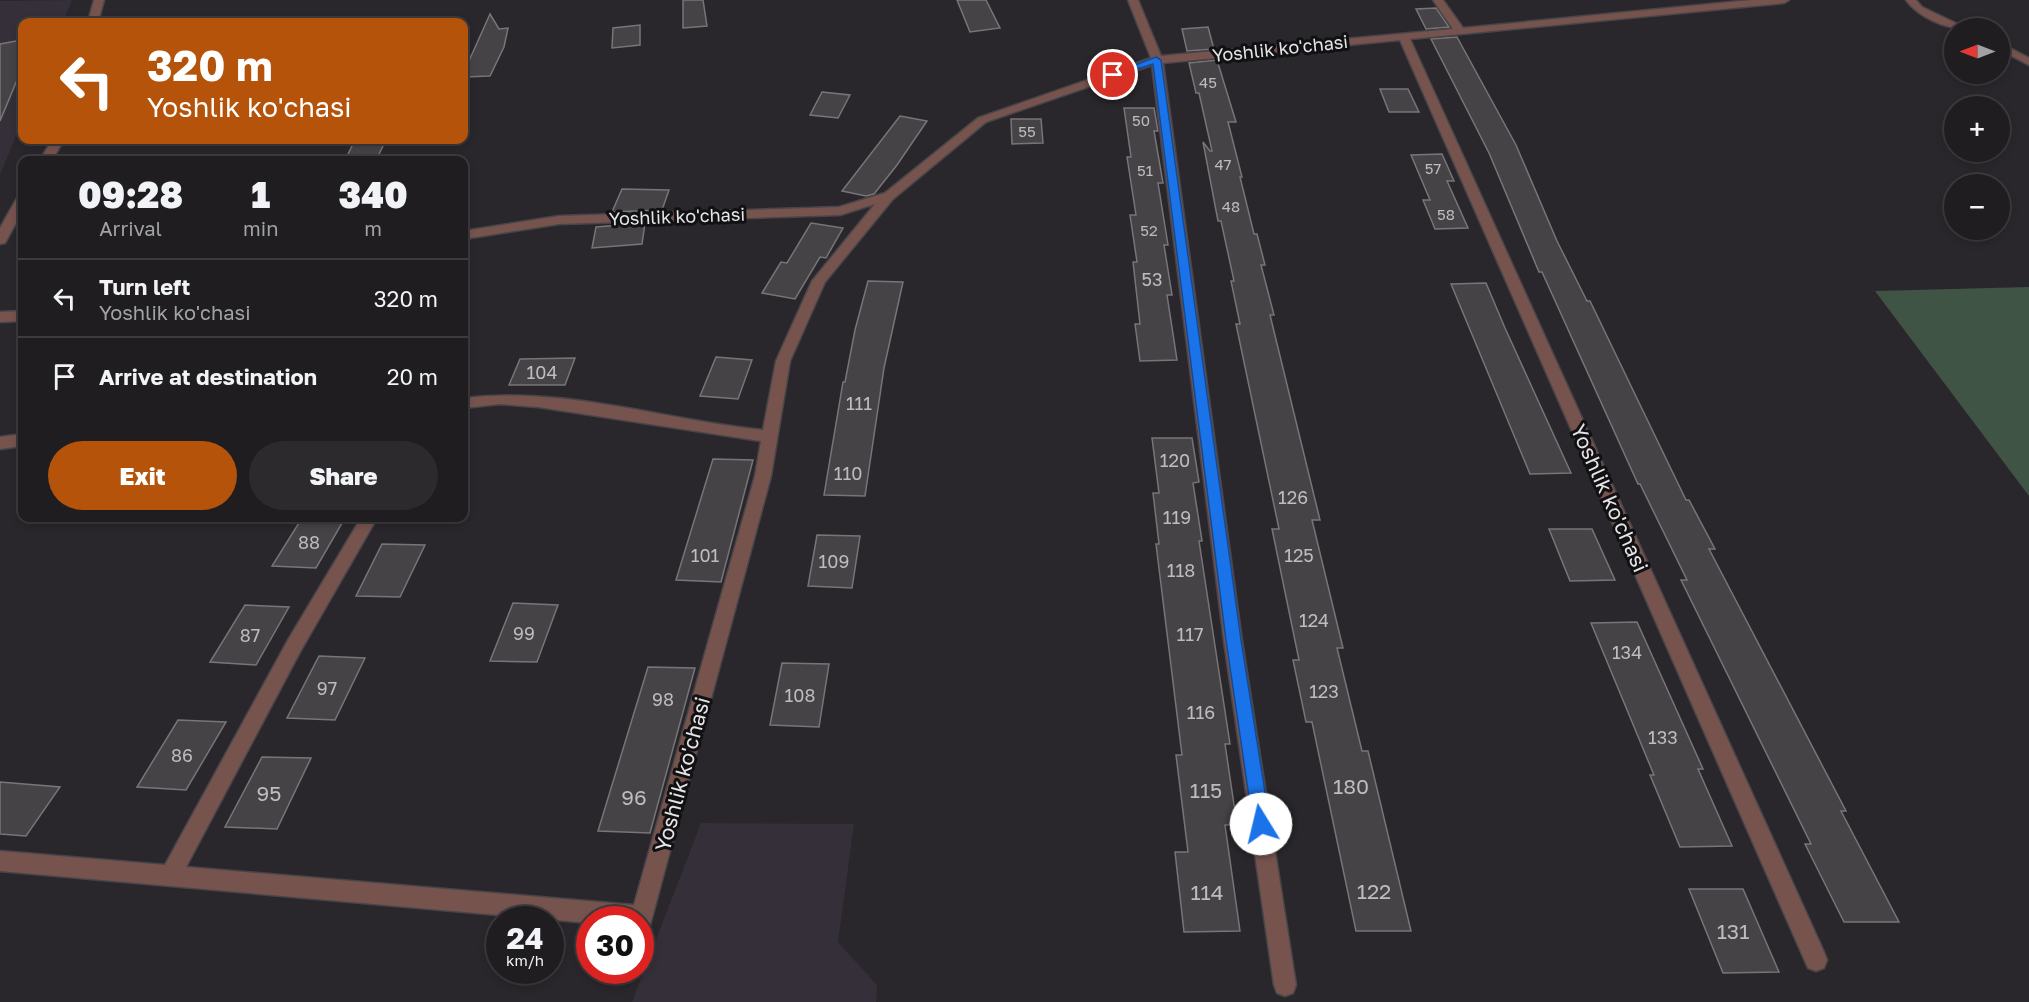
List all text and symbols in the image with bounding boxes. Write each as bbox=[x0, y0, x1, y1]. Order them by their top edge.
north arrow bbox=[1944, 18, 2010, 84]
map controls bbox=[1944, 18, 2010, 240]
street label: Yoshlik ko'chasi bbox=[1211, 30, 1349, 66]
text: 320 m bbox=[147, 40, 273, 90]
icon: left bbox=[48, 42, 126, 120]
pin bbox=[1087, 49, 1138, 100]
icon: arrive bbox=[1096, 58, 1129, 91]
house number: 45 bbox=[1199, 73, 1217, 91]
text: Yoshlik ko'chasi bbox=[147, 91, 352, 123]
button: + bbox=[1944, 96, 2010, 162]
house number: 50 bbox=[1132, 111, 1150, 129]
house number: 55 bbox=[1018, 122, 1036, 140]
house number: 47 bbox=[1214, 155, 1232, 173]
house number: 57 bbox=[1425, 159, 1441, 177]
house number: 51 bbox=[1137, 161, 1153, 179]
text: 09:28 bbox=[78, 173, 183, 216]
text: 1 bbox=[251, 173, 270, 216]
text: 340 bbox=[339, 173, 408, 216]
button: − bbox=[1944, 174, 2010, 240]
house number: 48 bbox=[1222, 197, 1240, 215]
street label: Yoshlik ko'chasi bbox=[608, 203, 746, 229]
house number: 58 bbox=[1437, 205, 1455, 223]
text: Arrival bbox=[99, 216, 162, 240]
text: min bbox=[243, 216, 278, 240]
text: m bbox=[364, 216, 382, 240]
house number: 52 bbox=[1140, 221, 1158, 239]
house number: 53 bbox=[1142, 268, 1162, 290]
text: Turn left bbox=[99, 273, 190, 300]
icon: left bbox=[48, 282, 81, 315]
text: 320 m bbox=[374, 285, 438, 312]
text: Yoshlik ko'chasi bbox=[99, 300, 251, 324]
icon: arrive bbox=[48, 360, 81, 393]
house number: 104 bbox=[527, 361, 557, 383]
text: Arrive at destination bbox=[99, 363, 317, 390]
text: 20 m bbox=[387, 363, 438, 390]
house number: 111 bbox=[846, 392, 872, 414]
street label: Yoshlik ko'chasi bbox=[1566, 420, 1654, 576]
button: Exit bbox=[48, 441, 237, 510]
button: Share bbox=[249, 441, 438, 510]
house number: 120 bbox=[1160, 449, 1190, 471]
house number: 110 bbox=[834, 462, 862, 484]
house number: 126 bbox=[1278, 486, 1308, 508]
house number: 119 bbox=[1163, 506, 1191, 528]
house number: 88 bbox=[298, 531, 320, 553]
house number: 101 bbox=[691, 544, 720, 566]
house number: 125 bbox=[1284, 544, 1314, 566]
house number: 109 bbox=[819, 550, 849, 572]
house number: 118 bbox=[1167, 559, 1195, 581]
house number: 124 bbox=[1299, 609, 1329, 631]
house number: 99 bbox=[513, 622, 535, 644]
house number: 117 bbox=[1177, 623, 1204, 645]
house number: 87 bbox=[240, 624, 260, 646]
house number: 134 bbox=[1612, 641, 1642, 663]
house number: 97 bbox=[317, 677, 337, 699]
house number: 123 bbox=[1309, 680, 1339, 702]
house number: 108 bbox=[785, 684, 815, 706]
house number: 98 bbox=[652, 688, 674, 710]
street label: Yoshlik ko'chasi bbox=[649, 694, 715, 854]
house number: 116 bbox=[1187, 701, 1215, 723]
house number: 133 bbox=[1648, 726, 1678, 748]
house number: 86 bbox=[171, 744, 193, 766]
house number: 180 bbox=[1333, 773, 1369, 799]
house number: 115 bbox=[1190, 777, 1222, 803]
house number: 95 bbox=[257, 780, 281, 806]
house number: 96 bbox=[621, 784, 647, 810]
position arrow bbox=[1229, 792, 1293, 856]
house number: 122 bbox=[1357, 878, 1391, 904]
house number: 114 bbox=[1190, 879, 1224, 905]
speed limit sign: 30 bbox=[576, 906, 654, 984]
house number: 131 bbox=[1717, 918, 1749, 944]
text: 24 bbox=[506, 920, 544, 956]
text: km/h bbox=[506, 951, 544, 969]

